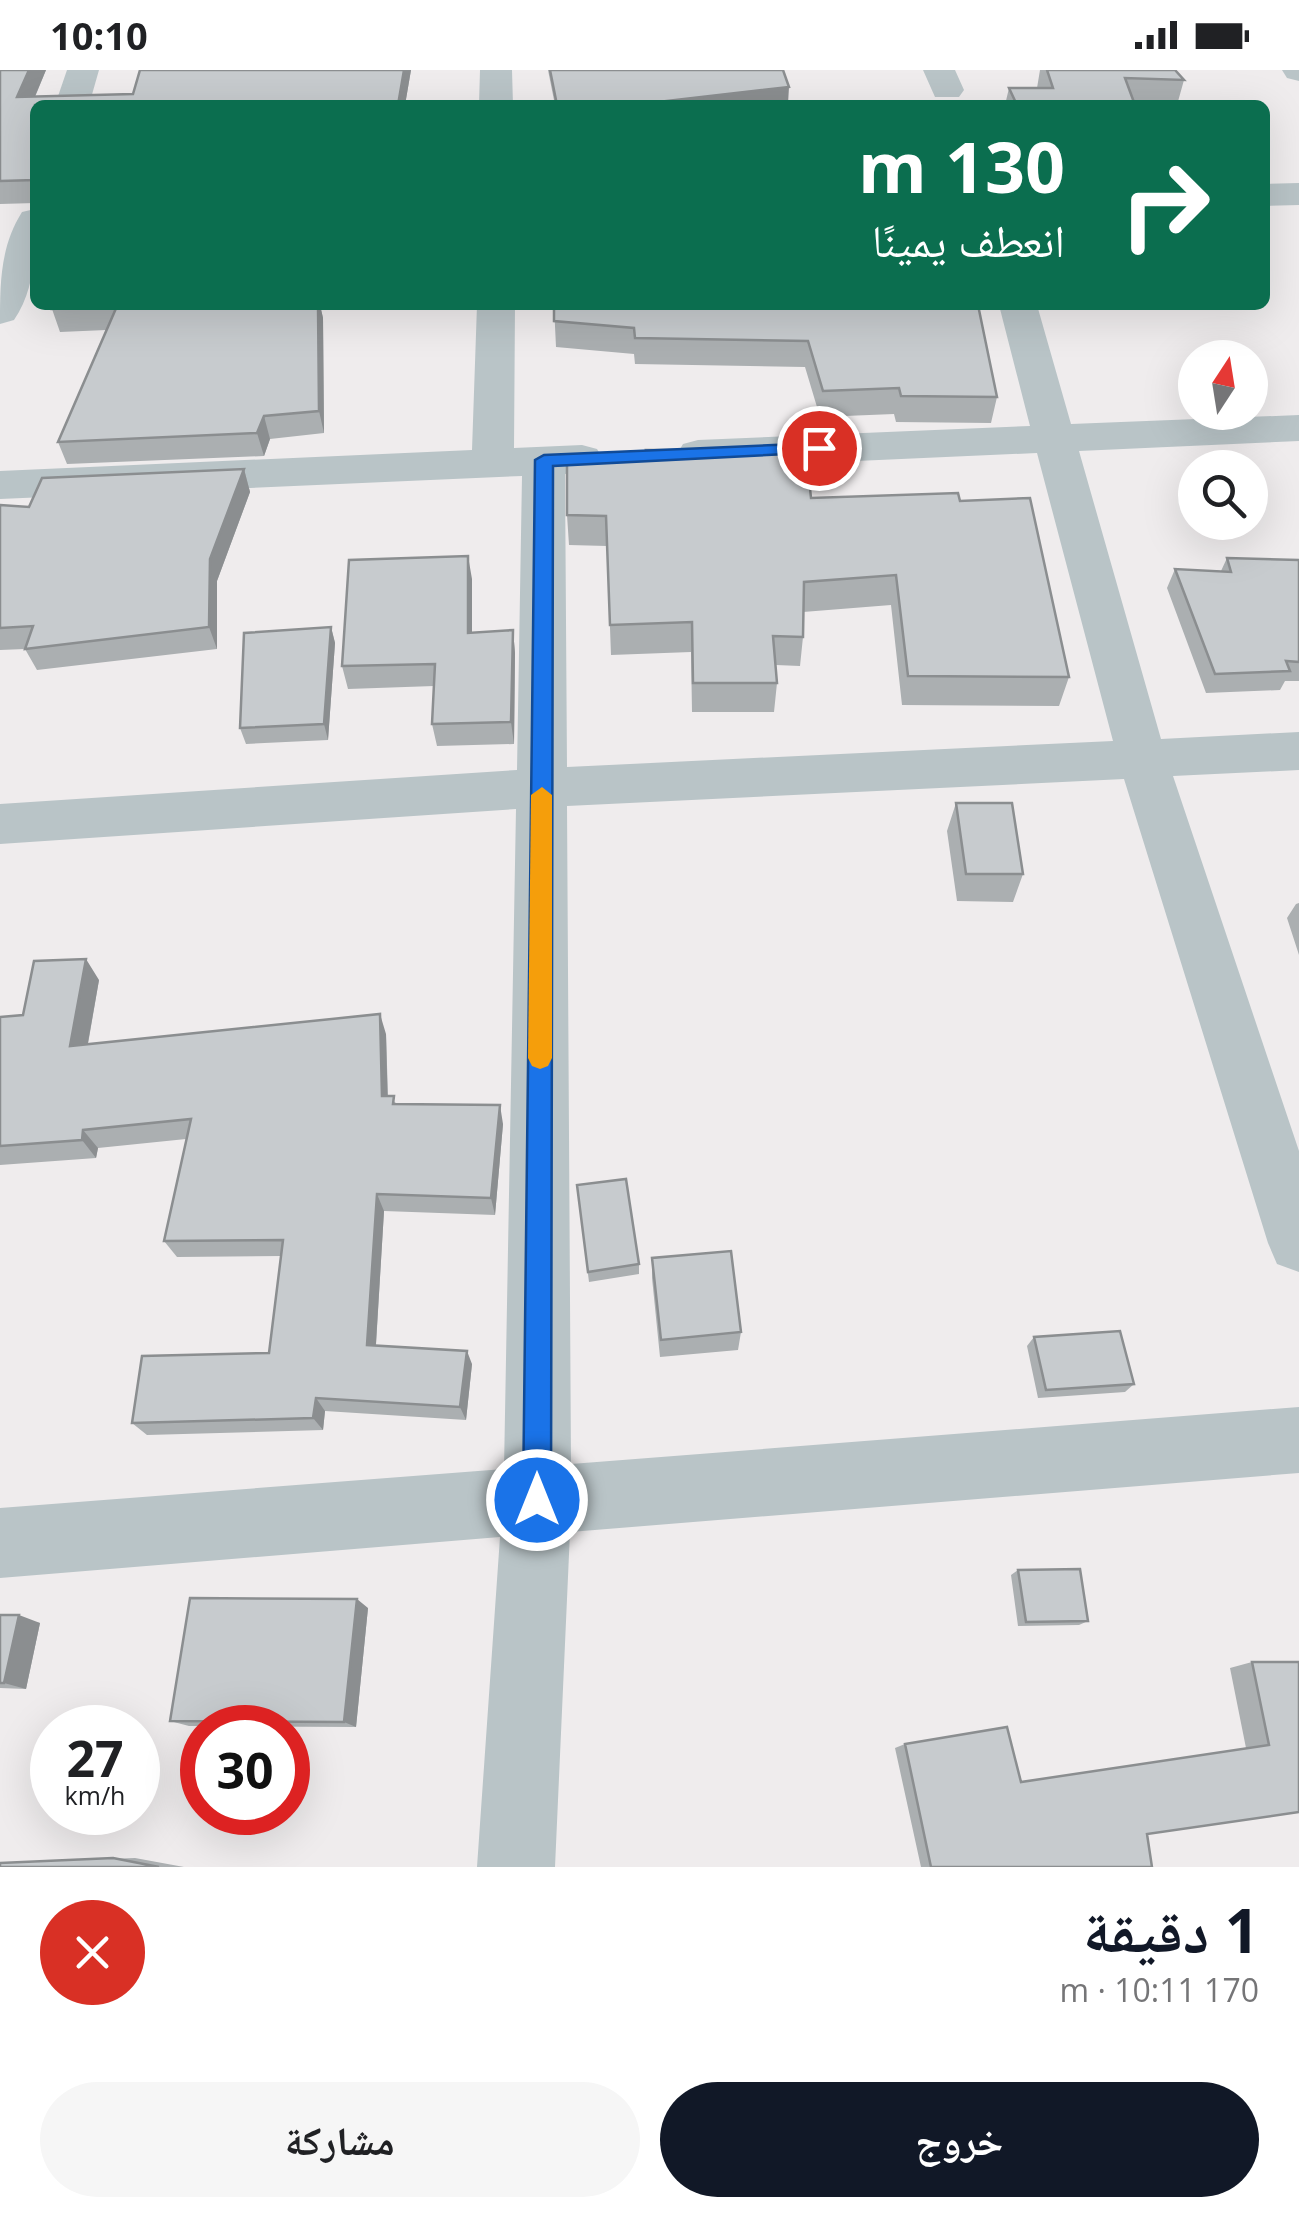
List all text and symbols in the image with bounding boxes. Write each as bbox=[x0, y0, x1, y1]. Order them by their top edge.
text: 10:10 bbox=[50, 9, 148, 61]
text: 130 m bbox=[858, 118, 1065, 214]
icon: right bbox=[1100, 140, 1230, 270]
text: انعطف يمينًا bbox=[872, 209, 1065, 270]
north arrow bbox=[1178, 340, 1268, 430]
map controls bbox=[1178, 340, 1268, 540]
pin bbox=[777, 406, 862, 491]
icon: arrive bbox=[792, 421, 847, 476]
button: search bbox=[1178, 450, 1268, 540]
position arrow bbox=[485, 1448, 589, 1552]
speed limit sign: 30 bbox=[180, 1705, 310, 1835]
text: 27 bbox=[66, 1724, 124, 1792]
text: km/h bbox=[65, 1778, 125, 1812]
text: 1 دقيقة bbox=[1083, 1889, 1259, 1971]
button: close bbox=[40, 1900, 145, 2005]
text: 170 m · 10:11 bbox=[1060, 1968, 1259, 2011]
button: مشاركة bbox=[40, 2082, 640, 2197]
button: خروج bbox=[660, 2082, 1259, 2197]

